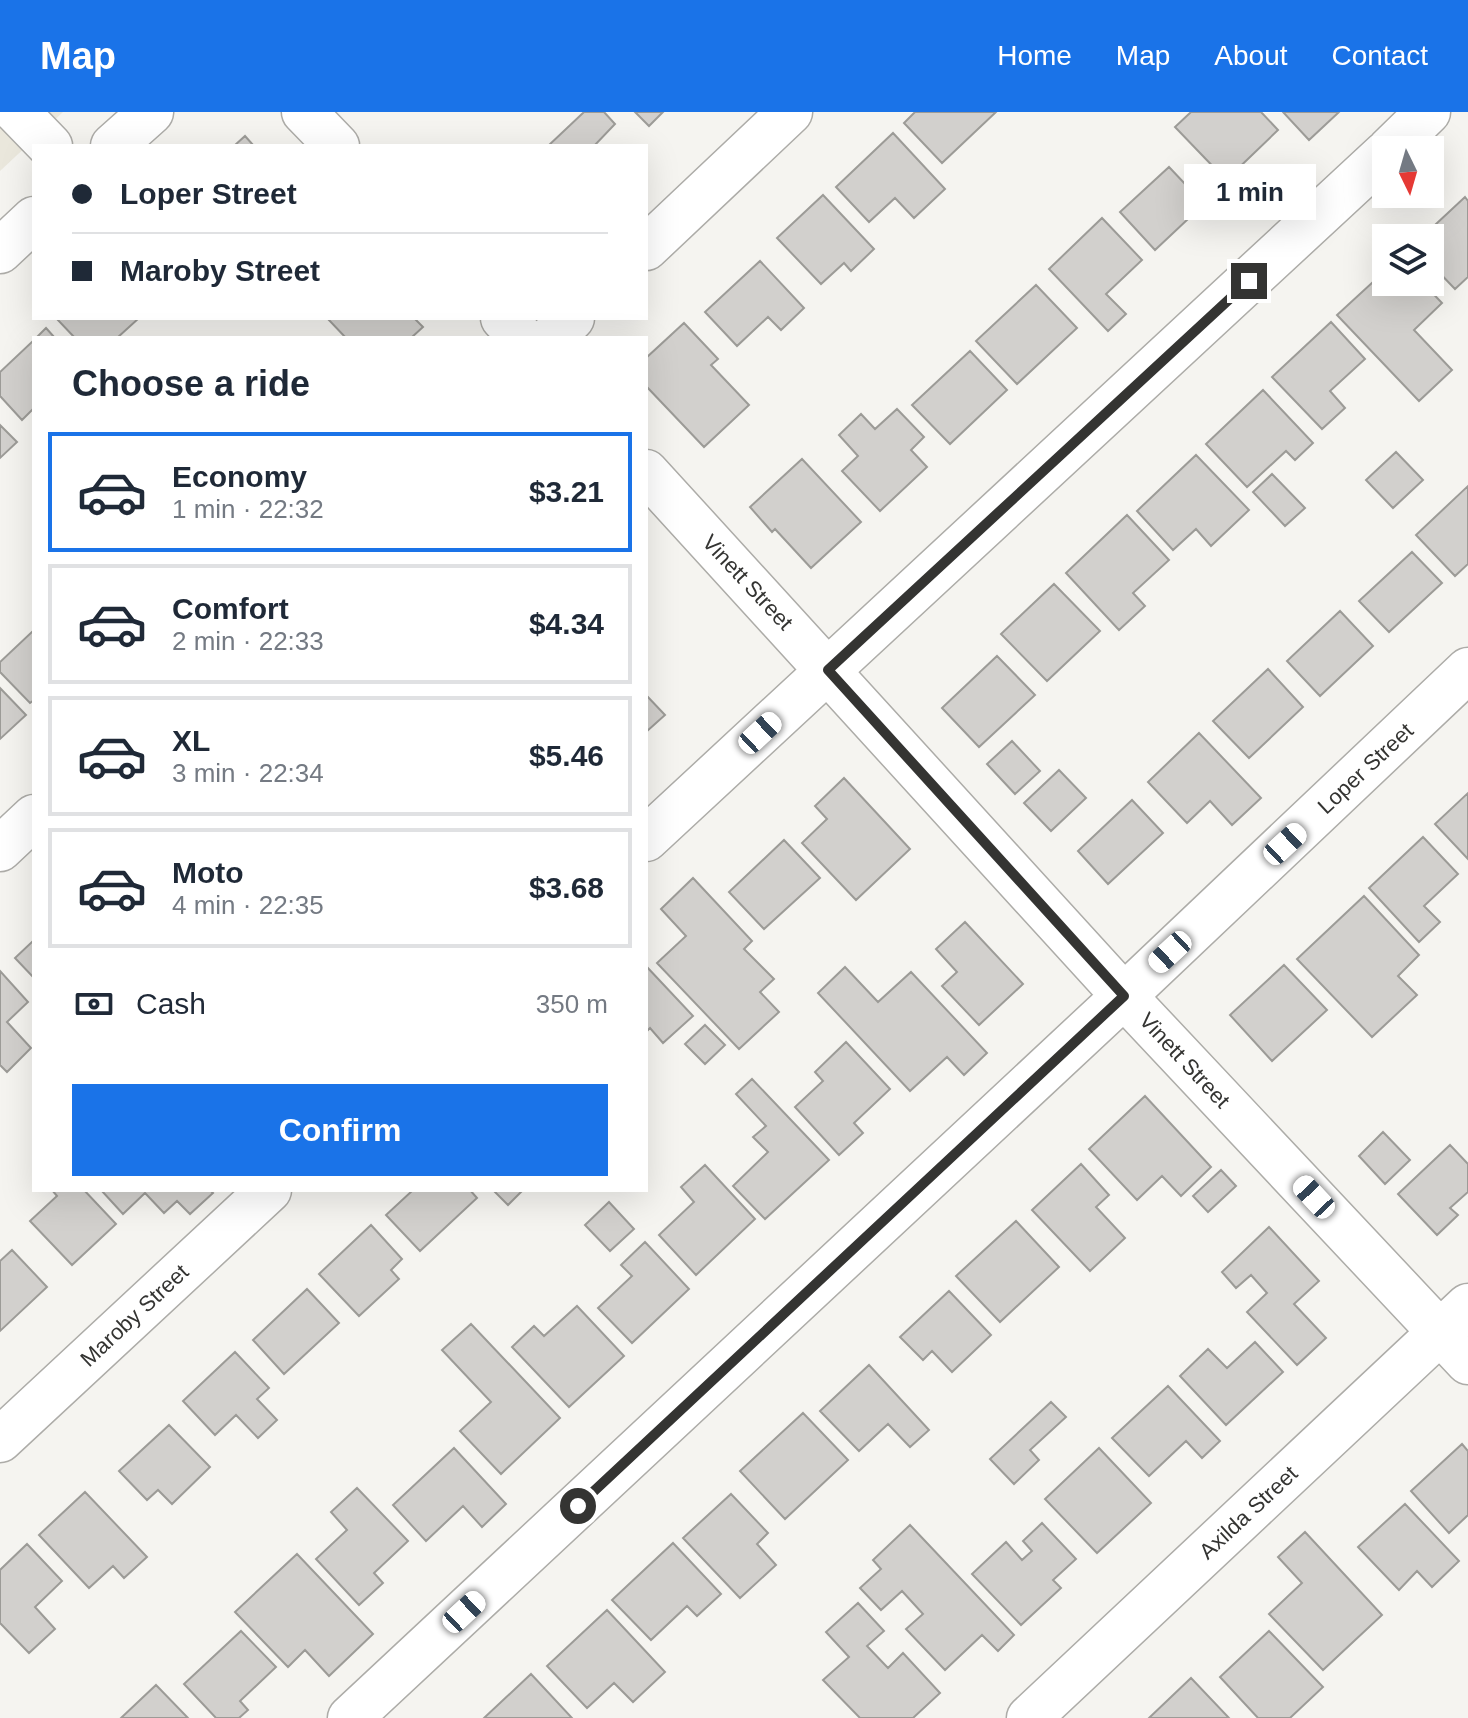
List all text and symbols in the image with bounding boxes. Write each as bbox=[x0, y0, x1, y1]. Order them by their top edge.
text: Map bbox=[40, 35, 116, 77]
text: Home bbox=[997, 40, 1072, 71]
text: Map bbox=[1116, 40, 1170, 71]
text: About bbox=[1214, 40, 1288, 71]
text: Contact bbox=[1332, 40, 1428, 71]
north arrow bbox=[1372, 136, 1444, 208]
map controls bbox=[1372, 136, 1444, 296]
callout: 1 min bbox=[1183, 165, 1315, 221]
text: Loper Street bbox=[120, 177, 297, 210]
text: 1 min bbox=[1216, 177, 1284, 207]
button: layers bbox=[1372, 224, 1444, 296]
text: Maroby Street bbox=[120, 254, 320, 287]
route end bbox=[1231, 263, 1267, 299]
text: Choose a ride bbox=[72, 363, 310, 404]
icon: car bbox=[76, 456, 148, 528]
text: Economy bbox=[172, 460, 307, 493]
text: $3.21 bbox=[529, 475, 604, 508]
text: 1 min · 22:32 bbox=[172, 494, 324, 524]
street label: Vinett Street bbox=[697, 530, 798, 635]
icon: car bbox=[76, 588, 148, 660]
text: Comfort bbox=[172, 592, 289, 625]
text: $4.34 bbox=[529, 607, 604, 640]
text: 2 min · 22:33 bbox=[172, 626, 324, 656]
car bbox=[734, 708, 786, 758]
street label: Loper Street bbox=[1313, 718, 1418, 819]
icon: car bbox=[76, 720, 148, 792]
text: XL bbox=[172, 724, 210, 757]
text: $5.46 bbox=[529, 739, 604, 772]
text: 3 min · 22:34 bbox=[172, 758, 324, 788]
car bbox=[1259, 819, 1311, 869]
icon: car bbox=[76, 852, 148, 924]
text: Moto bbox=[172, 856, 244, 889]
text: $3.68 bbox=[529, 871, 604, 904]
text: 4 min · 22:35 bbox=[172, 890, 324, 920]
car bbox=[1144, 927, 1196, 977]
icon: cash bbox=[72, 982, 116, 1026]
text: Cash bbox=[136, 987, 206, 1020]
text: 350 m bbox=[536, 989, 608, 1019]
street label: Vinett Street bbox=[1134, 1008, 1235, 1113]
button: Confirm bbox=[72, 1084, 608, 1176]
car bbox=[1289, 1171, 1339, 1223]
street label: Maroby Street bbox=[75, 1259, 193, 1372]
street label: Axilda Street bbox=[1194, 1461, 1302, 1564]
route start bbox=[560, 1488, 596, 1524]
car bbox=[438, 1587, 490, 1637]

